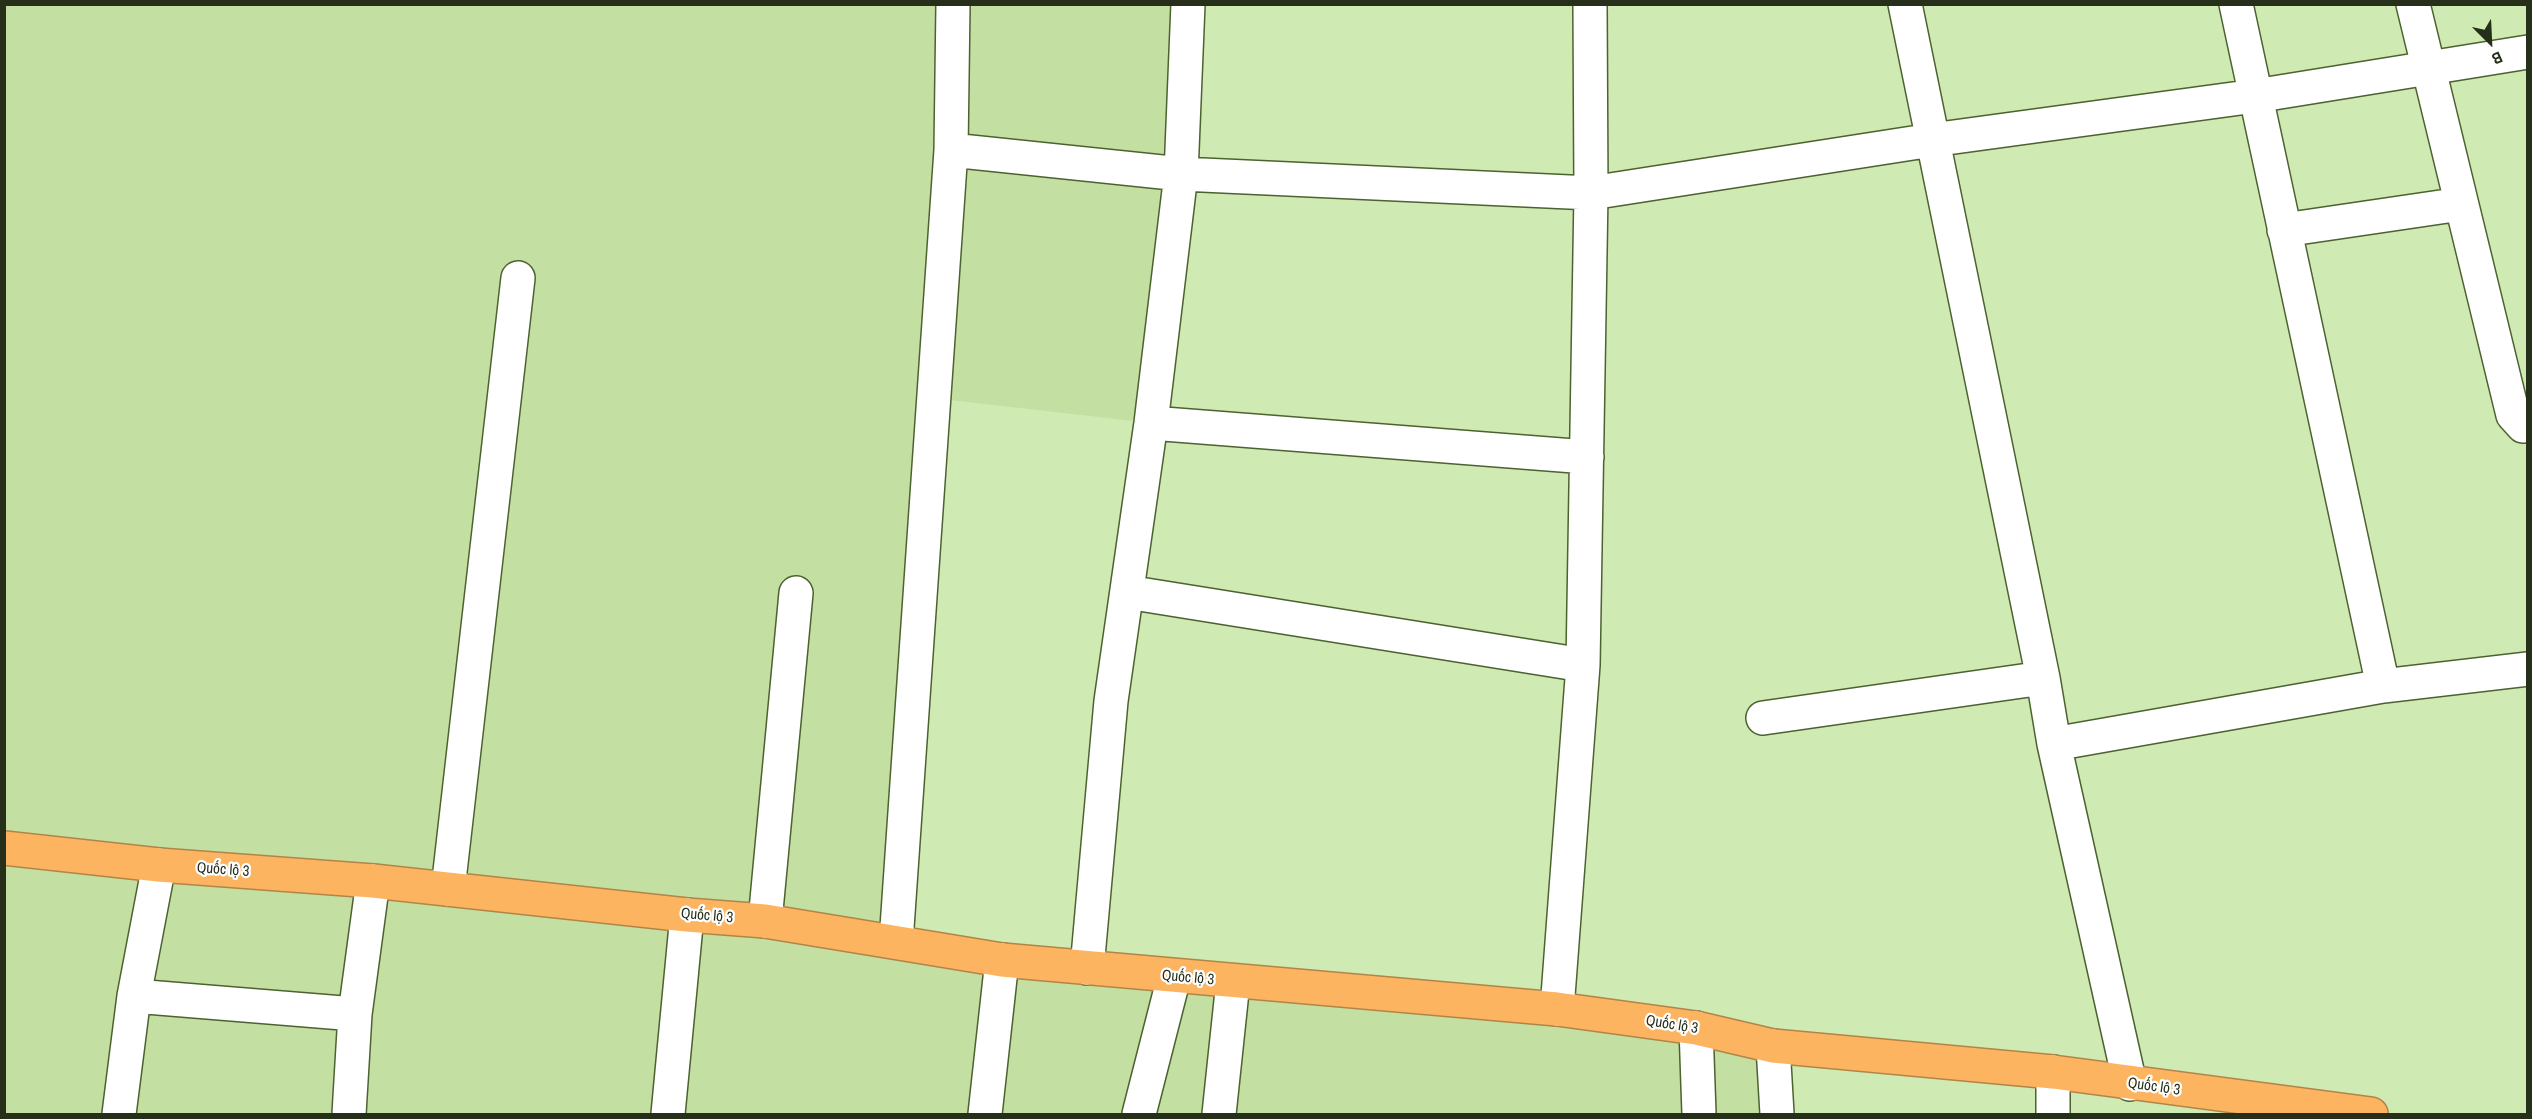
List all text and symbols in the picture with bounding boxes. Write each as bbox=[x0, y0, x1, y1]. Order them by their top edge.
north arrow bbox=[2460, 12, 2520, 72]
text: B bbox=[2489, 46, 2506, 70]
street label: Quốc lộ 3 bbox=[196, 859, 250, 881]
street label: Quốc lộ 3 bbox=[680, 905, 734, 927]
street label: Quốc lộ 3 bbox=[1161, 967, 1215, 989]
street label: Quốc lộ 3 bbox=[1645, 1012, 1699, 1038]
street label: Quốc lộ 3 bbox=[2127, 1074, 2181, 1100]

